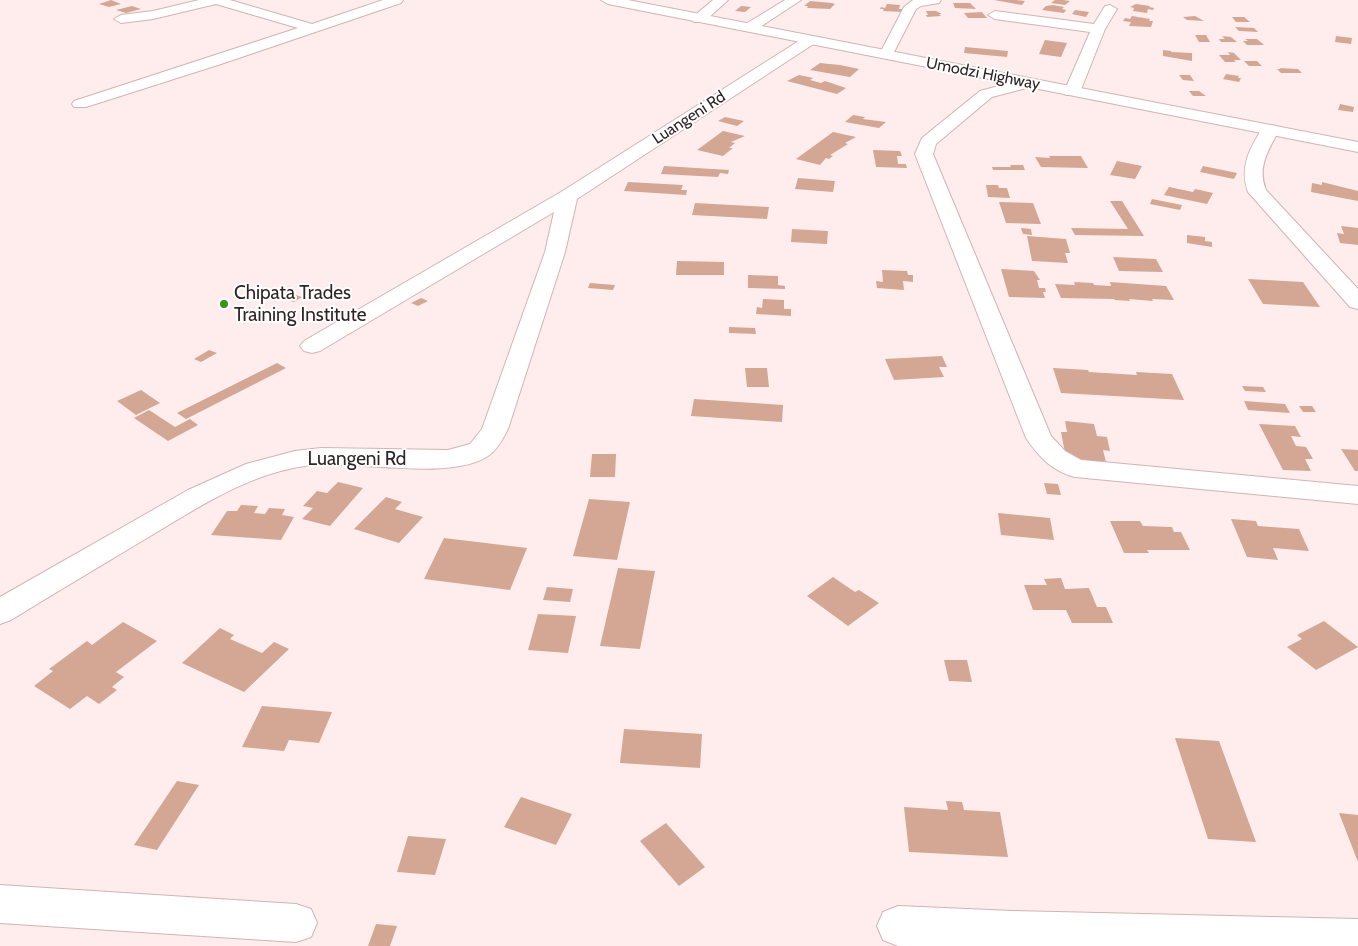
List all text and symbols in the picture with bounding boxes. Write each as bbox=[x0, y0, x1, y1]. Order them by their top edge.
street label: Umodzi Highway bbox=[924, 54, 1042, 94]
street label: Luangeni Rd bbox=[649, 87, 729, 149]
place label: Chipata Trades Training Institute bbox=[234, 282, 366, 326]
marker: Chipata Trades Training Institute bbox=[218, 298, 230, 310]
street label: Luangeni Rd bbox=[308, 448, 406, 470]

